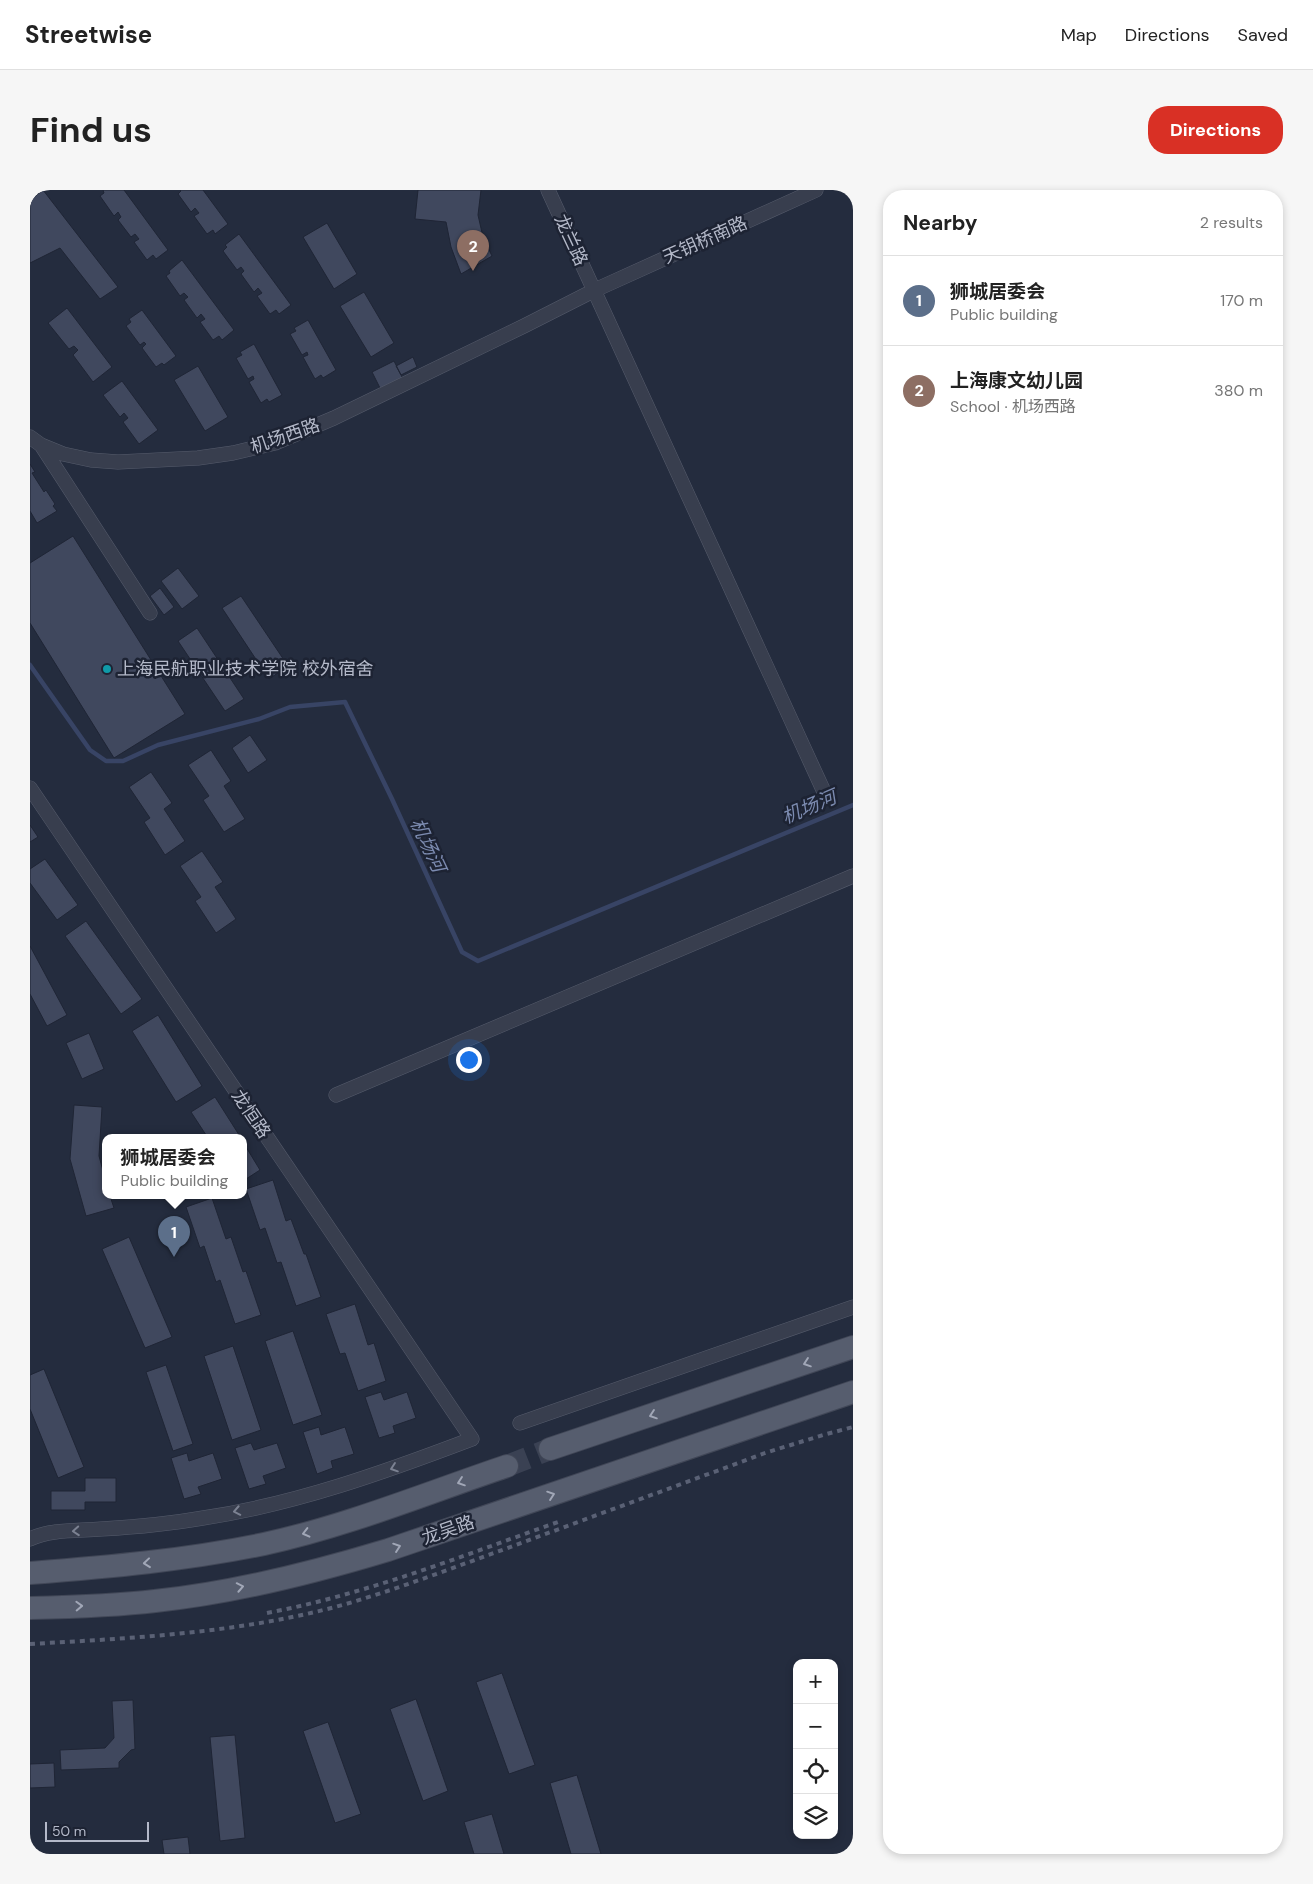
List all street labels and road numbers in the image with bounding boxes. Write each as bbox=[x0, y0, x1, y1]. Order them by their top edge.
street label: 龙兰路 bbox=[549, 210, 593, 270]
street label: 天钥桥南路 bbox=[659, 211, 751, 269]
street label: 机场西路 bbox=[247, 413, 323, 459]
street label: 龙恒路 bbox=[226, 1085, 276, 1143]
street label: 龙吴路 bbox=[419, 1510, 477, 1550]

